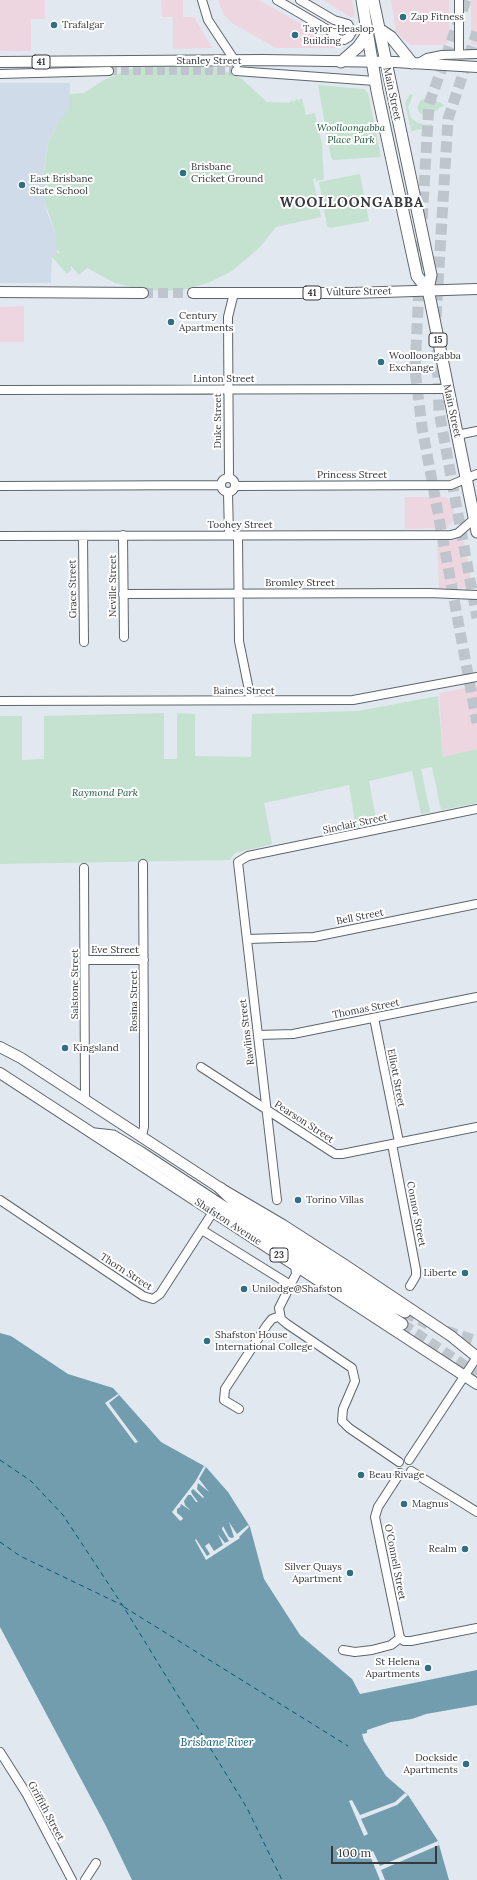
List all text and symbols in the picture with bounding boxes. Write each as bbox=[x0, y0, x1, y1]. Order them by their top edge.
place label: Zap Fitness bbox=[411, 11, 464, 23]
marker: Zap Fitness bbox=[398, 12, 408, 22]
place label: Trafalgar bbox=[62, 19, 104, 31]
marker: Trafalgar bbox=[49, 20, 59, 30]
place label: Taylor-Heaslop Building bbox=[303, 23, 374, 46]
marker: Taylor-Heaslop Building bbox=[290, 30, 300, 40]
road number: 41 bbox=[32, 55, 50, 69]
street label: Stanley Street bbox=[176, 55, 242, 67]
street label: Main Street bbox=[380, 66, 404, 122]
park label: Woolloongabba Place Park bbox=[317, 122, 385, 146]
place label: Brisbane Cricket Ground bbox=[191, 161, 263, 184]
marker: Brisbane Cricket Ground bbox=[178, 168, 188, 178]
place label: East Brisbane State School bbox=[30, 173, 93, 196]
marker: East Brisbane State School bbox=[17, 180, 27, 190]
district label: WOOLLOONGABBA bbox=[280, 195, 424, 211]
street label: Vulture Street bbox=[326, 285, 392, 299]
road number: 41 bbox=[303, 286, 321, 300]
place label: Century Apartments bbox=[179, 310, 233, 334]
marker: Century Apartments bbox=[166, 317, 176, 327]
road number: 15 bbox=[429, 333, 447, 347]
place label: Woolloongabba Exchange bbox=[389, 350, 461, 374]
marker: Woolloongabba Exchange bbox=[376, 357, 386, 367]
street label: Linton Street bbox=[193, 373, 255, 385]
street label: Main Street bbox=[440, 383, 464, 439]
street label: Duke Street bbox=[212, 393, 224, 449]
street label: Princess Street bbox=[317, 469, 387, 481]
street label: Toohey Street bbox=[207, 519, 273, 531]
street label: Neville Street bbox=[107, 555, 119, 617]
street label: Grace Street bbox=[66, 560, 80, 618]
street label: Bromley Street bbox=[265, 577, 335, 589]
street label: Baines Street bbox=[213, 685, 275, 697]
park label: Raymond Park bbox=[72, 787, 138, 799]
street label: Sinclair Street bbox=[322, 811, 388, 837]
street label: Bell Street bbox=[335, 907, 385, 927]
street label: Eve Street bbox=[91, 944, 139, 956]
street label: Salstone Street bbox=[69, 949, 81, 1019]
street label: Rosina Street bbox=[128, 970, 140, 1032]
street label: Thomas Street bbox=[332, 997, 400, 1021]
street label: Rawlins Street bbox=[237, 998, 257, 1066]
place label: Kingsland bbox=[73, 1042, 119, 1054]
marker: Kingsland bbox=[60, 1043, 70, 1053]
street label: Elliott Street bbox=[384, 1048, 408, 1108]
street label: Pearson Street bbox=[272, 1098, 336, 1146]
street label: Connor Street bbox=[404, 1180, 428, 1248]
place label: Torino Villas bbox=[306, 1194, 364, 1206]
marker: Torino Villas bbox=[293, 1195, 303, 1205]
street label: Shafston Avenue bbox=[192, 1196, 264, 1248]
road number: 23 bbox=[270, 1248, 288, 1262]
street label: Thorn Street bbox=[98, 1251, 154, 1293]
place label: Liberte bbox=[423, 1267, 457, 1279]
marker: Liberte bbox=[460, 1268, 470, 1278]
place label: Unilodge@Shafston bbox=[252, 1283, 342, 1295]
marker: Unilodge@Shafston bbox=[239, 1284, 249, 1294]
place label: Shafston House International College bbox=[215, 1329, 313, 1352]
marker: Shafston House International College bbox=[202, 1336, 212, 1346]
place label: Beau Rivage bbox=[369, 1469, 424, 1481]
marker: Beau Rivage bbox=[356, 1470, 366, 1480]
place label: Magnus bbox=[412, 1498, 449, 1510]
marker: Magnus bbox=[399, 1499, 409, 1509]
street label: O'Connell Street bbox=[382, 1523, 408, 1601]
place label: Realm bbox=[429, 1543, 457, 1555]
marker: Realm bbox=[460, 1544, 470, 1554]
place label: Silver Quays Apartment bbox=[285, 1561, 342, 1584]
marker: Silver Quays Apartment bbox=[345, 1568, 355, 1578]
place label: St Helena Apartments bbox=[366, 1656, 420, 1680]
marker: St Helena Apartments bbox=[423, 1663, 433, 1673]
water label: Brisbane River bbox=[180, 1736, 254, 1750]
place label: Dockside Apartments bbox=[404, 1752, 458, 1776]
marker: Dockside Apartments bbox=[461, 1759, 471, 1769]
street label: Griffith Street bbox=[25, 1779, 67, 1843]
scale bar bbox=[333, 1838, 439, 1864]
text: 100 m bbox=[338, 1845, 371, 1860]

